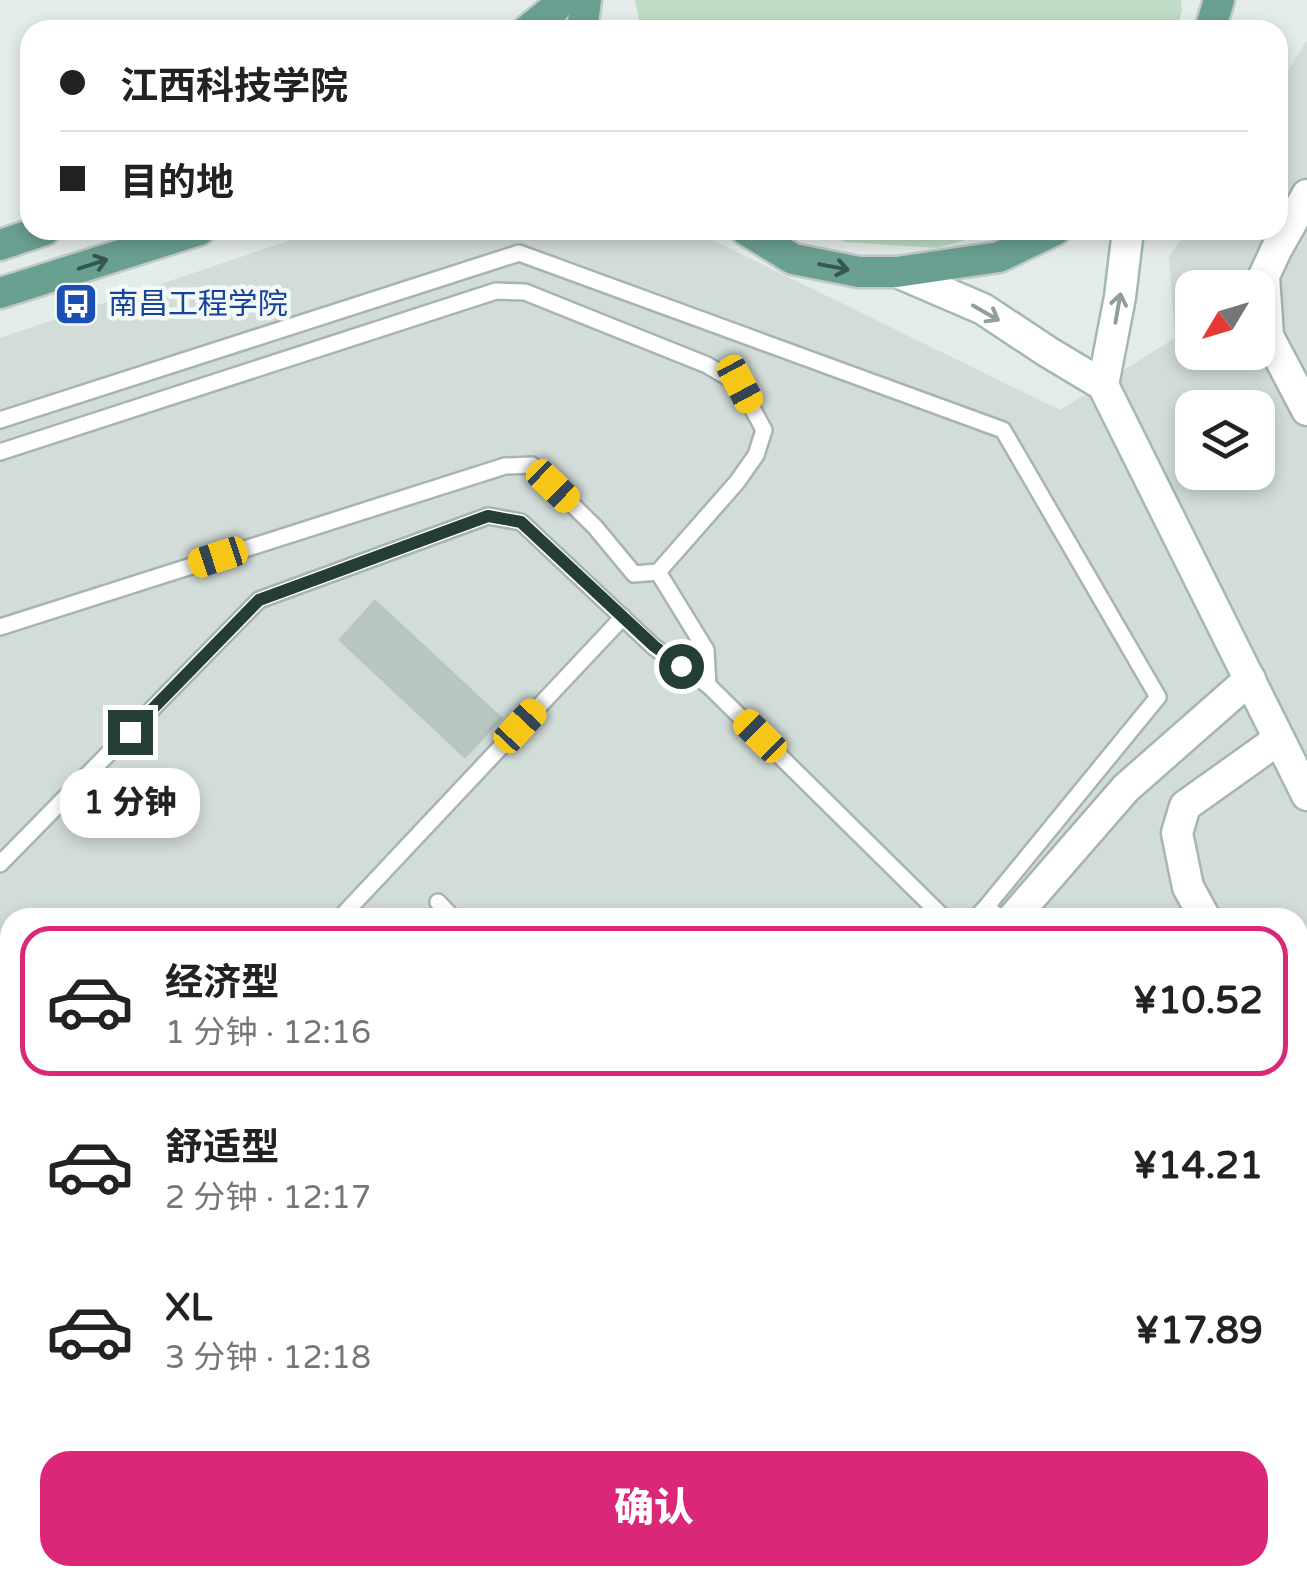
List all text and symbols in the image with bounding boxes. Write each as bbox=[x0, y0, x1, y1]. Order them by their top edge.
text: 江西科技学院 bbox=[120, 64, 348, 110]
text: 目的地 bbox=[120, 160, 234, 206]
one-way arrow bbox=[77, 254, 108, 272]
one-way arrow bbox=[818, 259, 850, 278]
north arrow bbox=[1175, 270, 1275, 370]
map controls bbox=[1175, 270, 1275, 490]
bus stop icon: 南昌工程学院 bbox=[53, 281, 99, 327]
place label: 南昌工程学院 bbox=[108, 286, 288, 323]
one-way arrow bbox=[1109, 292, 1128, 324]
one-way arrow bbox=[971, 303, 1000, 323]
car bbox=[713, 350, 767, 418]
button: layers bbox=[1175, 390, 1275, 490]
car bbox=[521, 454, 585, 518]
car bbox=[185, 533, 251, 581]
route start bbox=[659, 644, 704, 689]
car bbox=[489, 694, 551, 758]
car bbox=[728, 704, 792, 768]
route end bbox=[108, 710, 153, 755]
callout: 1 分钟 bbox=[60, 767, 200, 837]
text: 1 分钟 bbox=[84, 784, 176, 822]
icon: car bbox=[45, 956, 135, 1046]
text: 经济型 bbox=[165, 960, 279, 1006]
text: ¥10.52 bbox=[1133, 978, 1263, 1024]
text: 1 分钟 · 12:16 bbox=[165, 1014, 371, 1052]
icon: car bbox=[45, 1121, 135, 1211]
text: 舒适型 bbox=[165, 1125, 279, 1171]
text: ¥14.21 bbox=[1133, 1143, 1263, 1189]
text: 2 分钟 · 12:17 bbox=[165, 1179, 371, 1217]
text: XL bbox=[165, 1285, 212, 1331]
icon: car bbox=[45, 1286, 135, 1376]
text: ¥17.89 bbox=[1135, 1308, 1263, 1354]
text: 3 分钟 · 12:18 bbox=[165, 1339, 371, 1377]
button: 确认 bbox=[40, 1451, 1268, 1566]

